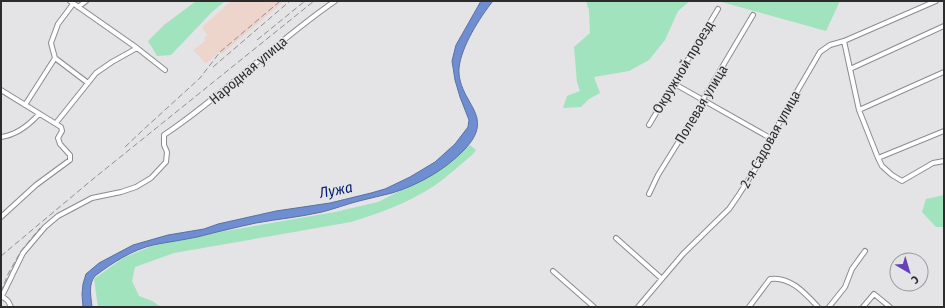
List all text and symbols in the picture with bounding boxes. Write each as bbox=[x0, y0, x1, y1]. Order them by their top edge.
street label: Окружной проезд bbox=[649, 18, 718, 117]
street label: Народная улица bbox=[206, 33, 291, 108]
street label: Полевая улица bbox=[671, 62, 732, 147]
street label: 2-я Садовая улица bbox=[737, 87, 804, 191]
water label: Лужа bbox=[317, 178, 354, 202]
north arrow bbox=[889, 252, 929, 292]
text: С bbox=[908, 273, 921, 287]

